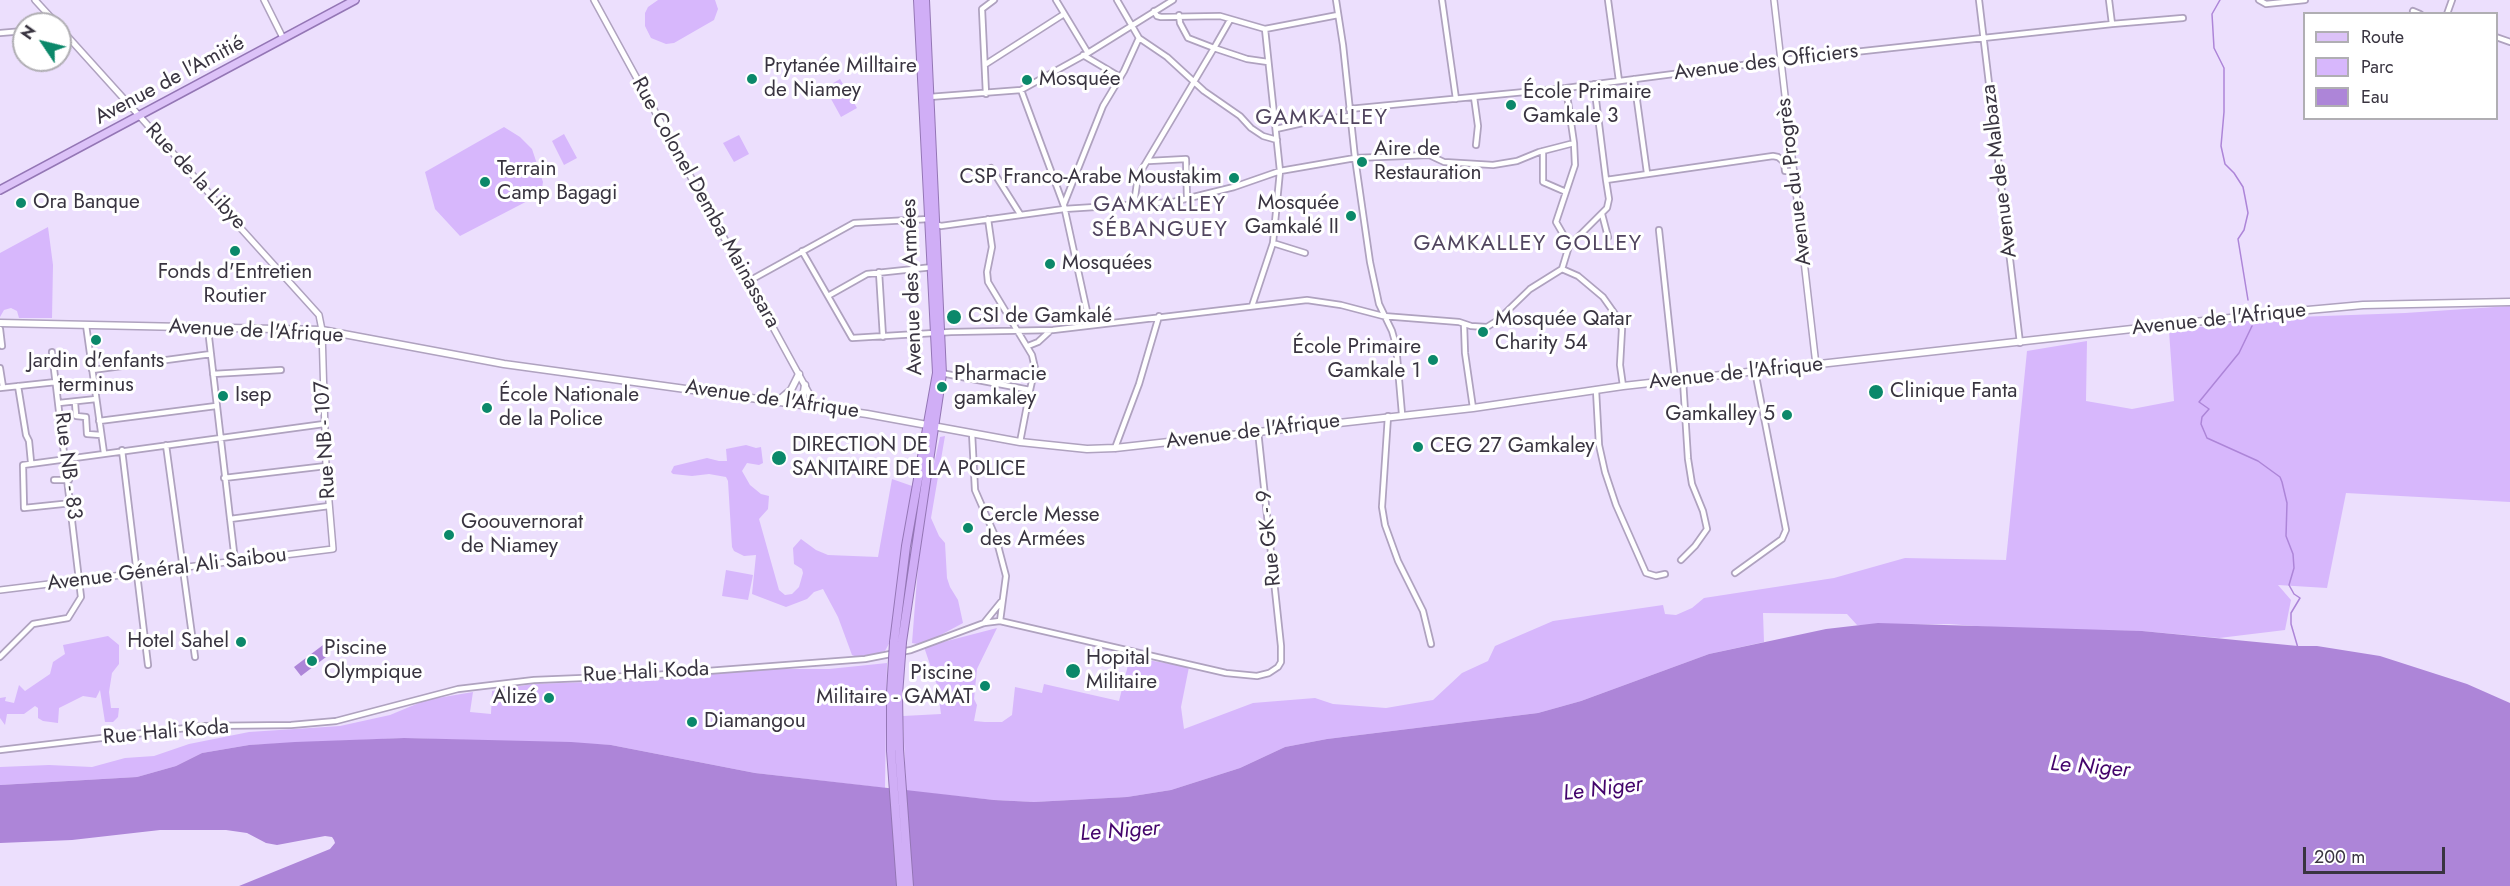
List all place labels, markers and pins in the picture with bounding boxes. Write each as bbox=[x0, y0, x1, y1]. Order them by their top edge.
place label: Prytanée Milltaire de Niamey bbox=[764, 54, 917, 104]
place label: Mosquée bbox=[1039, 67, 1121, 93]
marker: Prytanée Milltaire de Niamey bbox=[745, 72, 759, 86]
marker: Mosquée bbox=[1020, 73, 1034, 87]
place label: École Primaire Gamkale 3 bbox=[1523, 80, 1651, 130]
marker: École Primaire Gamkale 3 bbox=[1504, 98, 1518, 112]
place label: Aire de Restauration bbox=[1374, 137, 1481, 187]
marker: Aire de Restauration bbox=[1355, 155, 1369, 169]
place label: Terrain Camp Bagagi bbox=[497, 157, 617, 207]
place label: CSP Franco-Arabe Moustakim bbox=[960, 165, 1222, 191]
marker: CSP Franco-Arabe Moustakim bbox=[1227, 171, 1241, 185]
marker: Terrain Camp Bagagi bbox=[478, 175, 492, 189]
place label: Ora Banque bbox=[33, 190, 140, 216]
place label: Mosquée Gamkalé II bbox=[1245, 191, 1339, 241]
marker: Ora Banque bbox=[14, 196, 28, 210]
marker: Mosquée Gamkalé II bbox=[1344, 209, 1358, 223]
marker: Fonds d'Entretien Routier bbox=[228, 244, 242, 258]
place label: Mosquées bbox=[1062, 251, 1152, 277]
marker: Mosquées bbox=[1043, 257, 1057, 271]
place label: Fonds d'Entretien Routier bbox=[158, 260, 312, 310]
place label: CSI de Gamkalé bbox=[968, 304, 1112, 330]
place label: Mosquée Qatar Charity 54 bbox=[1495, 307, 1632, 357]
marker: CSI de Gamkalé bbox=[945, 308, 963, 326]
marker: Mosquée Qatar Charity 54 bbox=[1476, 325, 1490, 339]
marker: Jardin d'enfants terminus bbox=[89, 333, 103, 347]
place label: École Primaire Gamkale 1 bbox=[1293, 335, 1421, 385]
place label: Jardin d'enfants terminus bbox=[28, 349, 164, 399]
marker: École Primaire Gamkale 1 bbox=[1426, 353, 1440, 367]
place label: Pharmacie gamkaley bbox=[954, 362, 1047, 412]
place label: Clinique Fanta bbox=[1890, 379, 2017, 405]
marker: Pharmacie gamkaley bbox=[935, 380, 949, 394]
place label: Isep bbox=[235, 383, 271, 409]
place label: École Nationale de la Police bbox=[499, 383, 639, 433]
marker: Clinique Fanta bbox=[1867, 383, 1885, 401]
marker: Isep bbox=[216, 389, 230, 403]
marker: École Nationale de la Police bbox=[480, 401, 494, 415]
place label: Gamkalley 5 bbox=[1665, 402, 1775, 428]
marker: Gamkalley 5 bbox=[1780, 408, 1794, 422]
place label: DIRECTION DE SANITAIRE DE LA POLICE bbox=[792, 433, 1026, 483]
place label: CEG 27 Gamkaley bbox=[1430, 434, 1594, 460]
marker: CEG 27 Gamkaley bbox=[1411, 440, 1425, 454]
marker: DIRECTION DE SANITAIRE DE LA POLICE bbox=[770, 449, 788, 467]
place label: Cercle Messe des Armées bbox=[980, 503, 1100, 553]
place label: Goouvernorat de Niamey bbox=[461, 510, 583, 560]
marker: Cercle Messe des Armées bbox=[961, 521, 975, 535]
marker: Goouvernorat de Niamey bbox=[442, 528, 456, 542]
place label: Hotel Sahel bbox=[127, 629, 229, 655]
marker: Hotel Sahel bbox=[234, 635, 248, 649]
place label: Piscine Olympique bbox=[324, 636, 422, 686]
place label: Hopital Militaire bbox=[1086, 646, 1157, 696]
marker: Piscine Olympique bbox=[305, 654, 319, 668]
place label: Piscine Militaire - GAMAT bbox=[816, 661, 973, 711]
marker: Hopital Militaire bbox=[1064, 662, 1082, 680]
marker: Piscine Militaire - GAMAT bbox=[978, 679, 992, 693]
place label: Alizé bbox=[493, 685, 537, 711]
marker: Alizé bbox=[542, 691, 556, 705]
place label: Diamangou bbox=[704, 709, 806, 735]
marker: Diamangou bbox=[685, 715, 699, 729]

